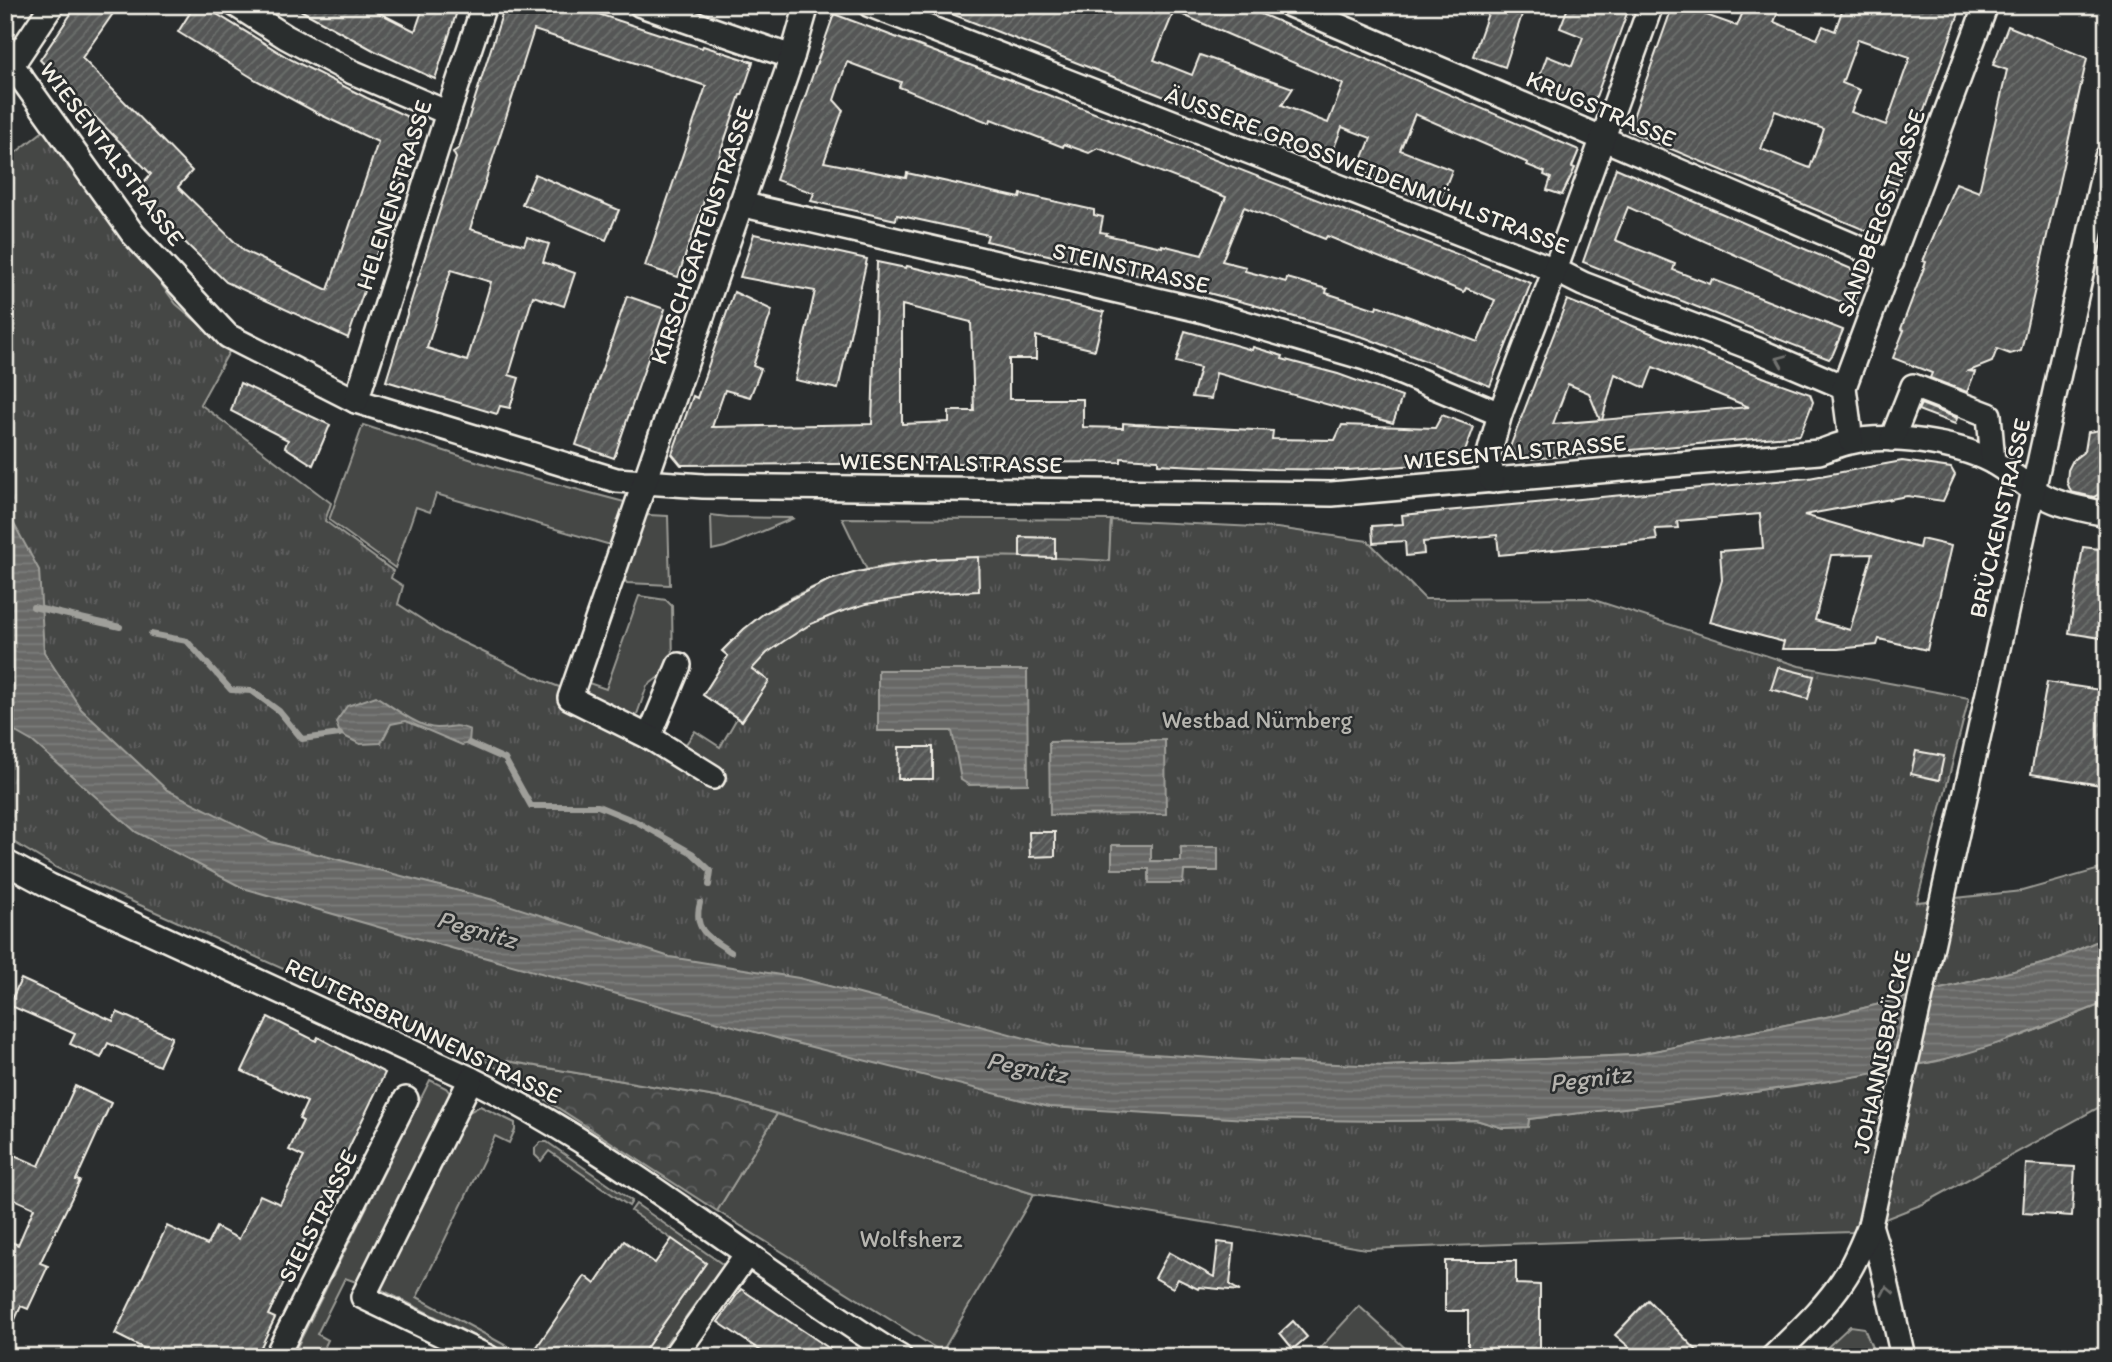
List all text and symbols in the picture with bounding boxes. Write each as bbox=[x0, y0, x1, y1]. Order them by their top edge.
street label: WIESENTALSTRASSE bbox=[34, 56, 191, 251]
street label: KRUGSTRASSE bbox=[1522, 64, 1681, 153]
street label: ÄUSSERE GROSSWEIDENMÜHLSTRASSE bbox=[1161, 79, 1573, 260]
street label: HELENENSTRASSE bbox=[349, 96, 438, 294]
street label: KIRSCHGARTENSTRASSE bbox=[644, 102, 759, 368]
street label: SANDBERGSTRASSE bbox=[1830, 105, 1932, 321]
street label: STEINSTRASSE bbox=[1050, 235, 1212, 300]
one-way arrow bbox=[1776, 354, 1789, 368]
street label: BRÜCKENSTRASSE bbox=[1962, 415, 2037, 621]
street label: WIESENTALSTRASSE bbox=[1403, 427, 1627, 476]
street label: WIESENTALSTRASSE bbox=[839, 446, 1063, 479]
park label: Westbad Nürnberg bbox=[1161, 705, 1353, 734]
water label: Pegnitz bbox=[433, 902, 523, 956]
street label: JOHANNISBRÜCKE bbox=[1846, 948, 1917, 1156]
street label: REUTERSBRUNNENSTRASSE bbox=[280, 951, 566, 1110]
water label: Pegnitz bbox=[984, 1043, 1072, 1091]
water label: Pegnitz bbox=[1547, 1057, 1635, 1099]
street label: SIELSTRASSE bbox=[272, 1144, 363, 1287]
park label: Wolfsherz bbox=[859, 1224, 963, 1253]
one-way arrow bbox=[1881, 1285, 1896, 1297]

